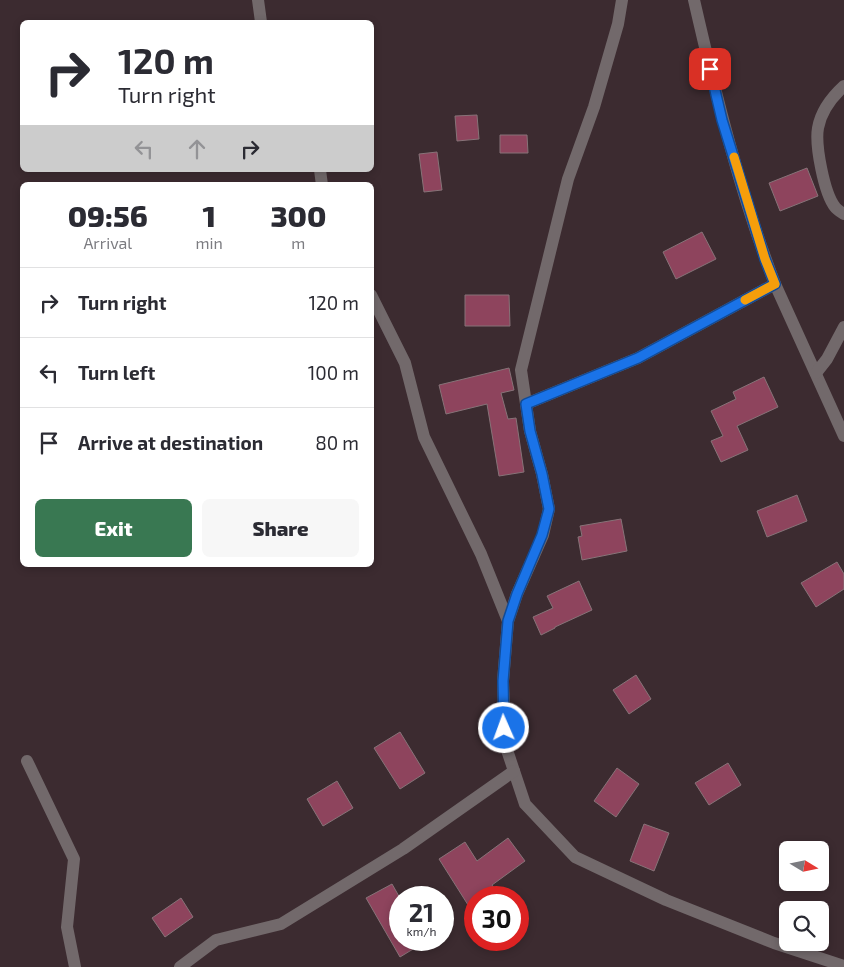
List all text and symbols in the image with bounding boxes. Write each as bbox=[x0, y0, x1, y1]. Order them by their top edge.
text: 120 m bbox=[118, 39, 214, 81]
icon: right bbox=[35, 40, 100, 105]
pin bbox=[689, 48, 731, 90]
icon: arrive bbox=[696, 55, 724, 83]
text: Turn right bbox=[118, 81, 216, 107]
icon: left bbox=[130, 135, 158, 163]
icon: ahead bbox=[183, 135, 211, 163]
icon: right bbox=[236, 135, 264, 163]
text: 09:56 bbox=[68, 197, 148, 233]
text: 1 bbox=[202, 197, 216, 233]
text: 300 bbox=[270, 197, 326, 233]
text: Arrival bbox=[83, 233, 132, 252]
text: min bbox=[196, 233, 223, 252]
text: m bbox=[291, 233, 305, 252]
icon: right bbox=[35, 289, 63, 317]
text: Turn right bbox=[78, 291, 166, 314]
text: 120 m bbox=[308, 291, 359, 314]
icon: left bbox=[35, 359, 63, 387]
text: Turn left bbox=[78, 361, 155, 384]
text: 100 m bbox=[308, 361, 359, 384]
icon: arrive bbox=[35, 429, 63, 457]
text: Arrive at destination bbox=[78, 431, 263, 454]
text: 80 m bbox=[315, 431, 359, 454]
button: Exit bbox=[35, 499, 192, 557]
button: Share bbox=[202, 499, 359, 557]
position arrow bbox=[477, 701, 529, 753]
north arrow bbox=[779, 841, 829, 891]
map controls bbox=[779, 841, 829, 951]
speed limit sign: 30 bbox=[464, 886, 529, 951]
text: 21 bbox=[409, 897, 434, 927]
button: search bbox=[779, 901, 829, 951]
text: km/h bbox=[407, 924, 436, 938]

